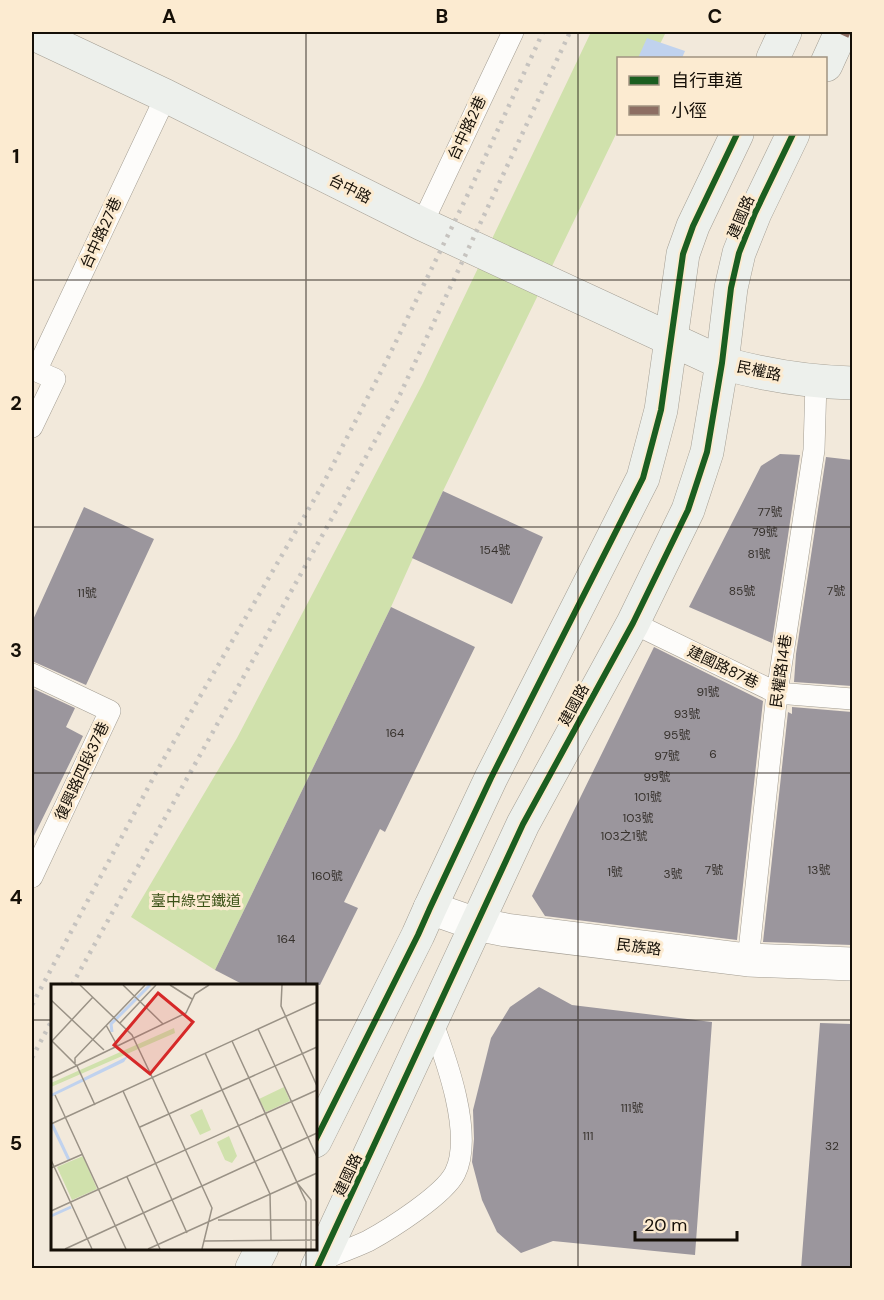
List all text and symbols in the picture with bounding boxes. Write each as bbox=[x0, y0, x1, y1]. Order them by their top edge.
text: A bbox=[162, 3, 176, 29]
text: B bbox=[436, 3, 448, 29]
text: C bbox=[708, 3, 722, 29]
legend bbox=[617, 57, 827, 135]
text: 自行車道 bbox=[671, 69, 743, 93]
street label: 台中路2巷 bbox=[443, 93, 491, 163]
text: 小徑 bbox=[671, 99, 707, 123]
text: 1 bbox=[12, 143, 20, 169]
street label: 台中路 bbox=[325, 170, 375, 208]
street label: 建國路 bbox=[723, 192, 759, 242]
street label: 台中路27巷 bbox=[76, 194, 126, 272]
street label: 民權路 bbox=[735, 357, 783, 385]
text: 2 bbox=[10, 390, 22, 416]
house number: 77號 bbox=[758, 504, 782, 520]
house number: 79號 bbox=[752, 524, 778, 540]
house number: 154號 bbox=[480, 542, 510, 558]
house number: 81號 bbox=[748, 546, 770, 562]
house number: 85號 bbox=[729, 583, 755, 599]
house number: 7號 bbox=[827, 583, 845, 599]
house number: 11號 bbox=[77, 585, 97, 601]
street label: 民權路14巷 bbox=[766, 633, 796, 709]
text: 3 bbox=[10, 637, 22, 663]
street label: 建國路87巷 bbox=[684, 641, 762, 693]
street label: 建國路 bbox=[554, 680, 594, 730]
house number: 91號 bbox=[696, 684, 720, 700]
house number: 93號 bbox=[674, 706, 700, 722]
street label: 復興路四段37巷 bbox=[50, 718, 114, 824]
house number: 164 bbox=[386, 725, 404, 741]
house number: 95號 bbox=[664, 727, 690, 743]
house number: 6 bbox=[709, 746, 717, 762]
house number: 97號 bbox=[654, 748, 680, 764]
house number: 99號 bbox=[643, 769, 671, 785]
house number: 101號 bbox=[634, 789, 662, 805]
house number: 103號 bbox=[622, 810, 654, 826]
house number: 103之1號 bbox=[601, 828, 647, 844]
house number: 7號 bbox=[705, 862, 723, 878]
house number: 13號 bbox=[808, 862, 830, 878]
house number: 1號 bbox=[607, 864, 623, 880]
house number: 3號 bbox=[663, 866, 683, 882]
house number: 160號 bbox=[311, 868, 343, 884]
text: 4 bbox=[10, 884, 23, 910]
park label: 臺中綠空鐵道 bbox=[151, 891, 241, 911]
house number: 164 bbox=[277, 931, 295, 947]
street label: 民族路 bbox=[615, 934, 663, 960]
inset map bbox=[51, 984, 316, 1249]
house number: 111號 bbox=[620, 1100, 644, 1116]
house number: 111 bbox=[582, 1128, 594, 1144]
text: 5 bbox=[10, 1130, 22, 1156]
house number: 32 bbox=[825, 1138, 839, 1154]
street label: 建國路 bbox=[329, 1150, 367, 1200]
scale bar bbox=[635, 1204, 737, 1242]
text: 20 m bbox=[644, 1213, 687, 1237]

